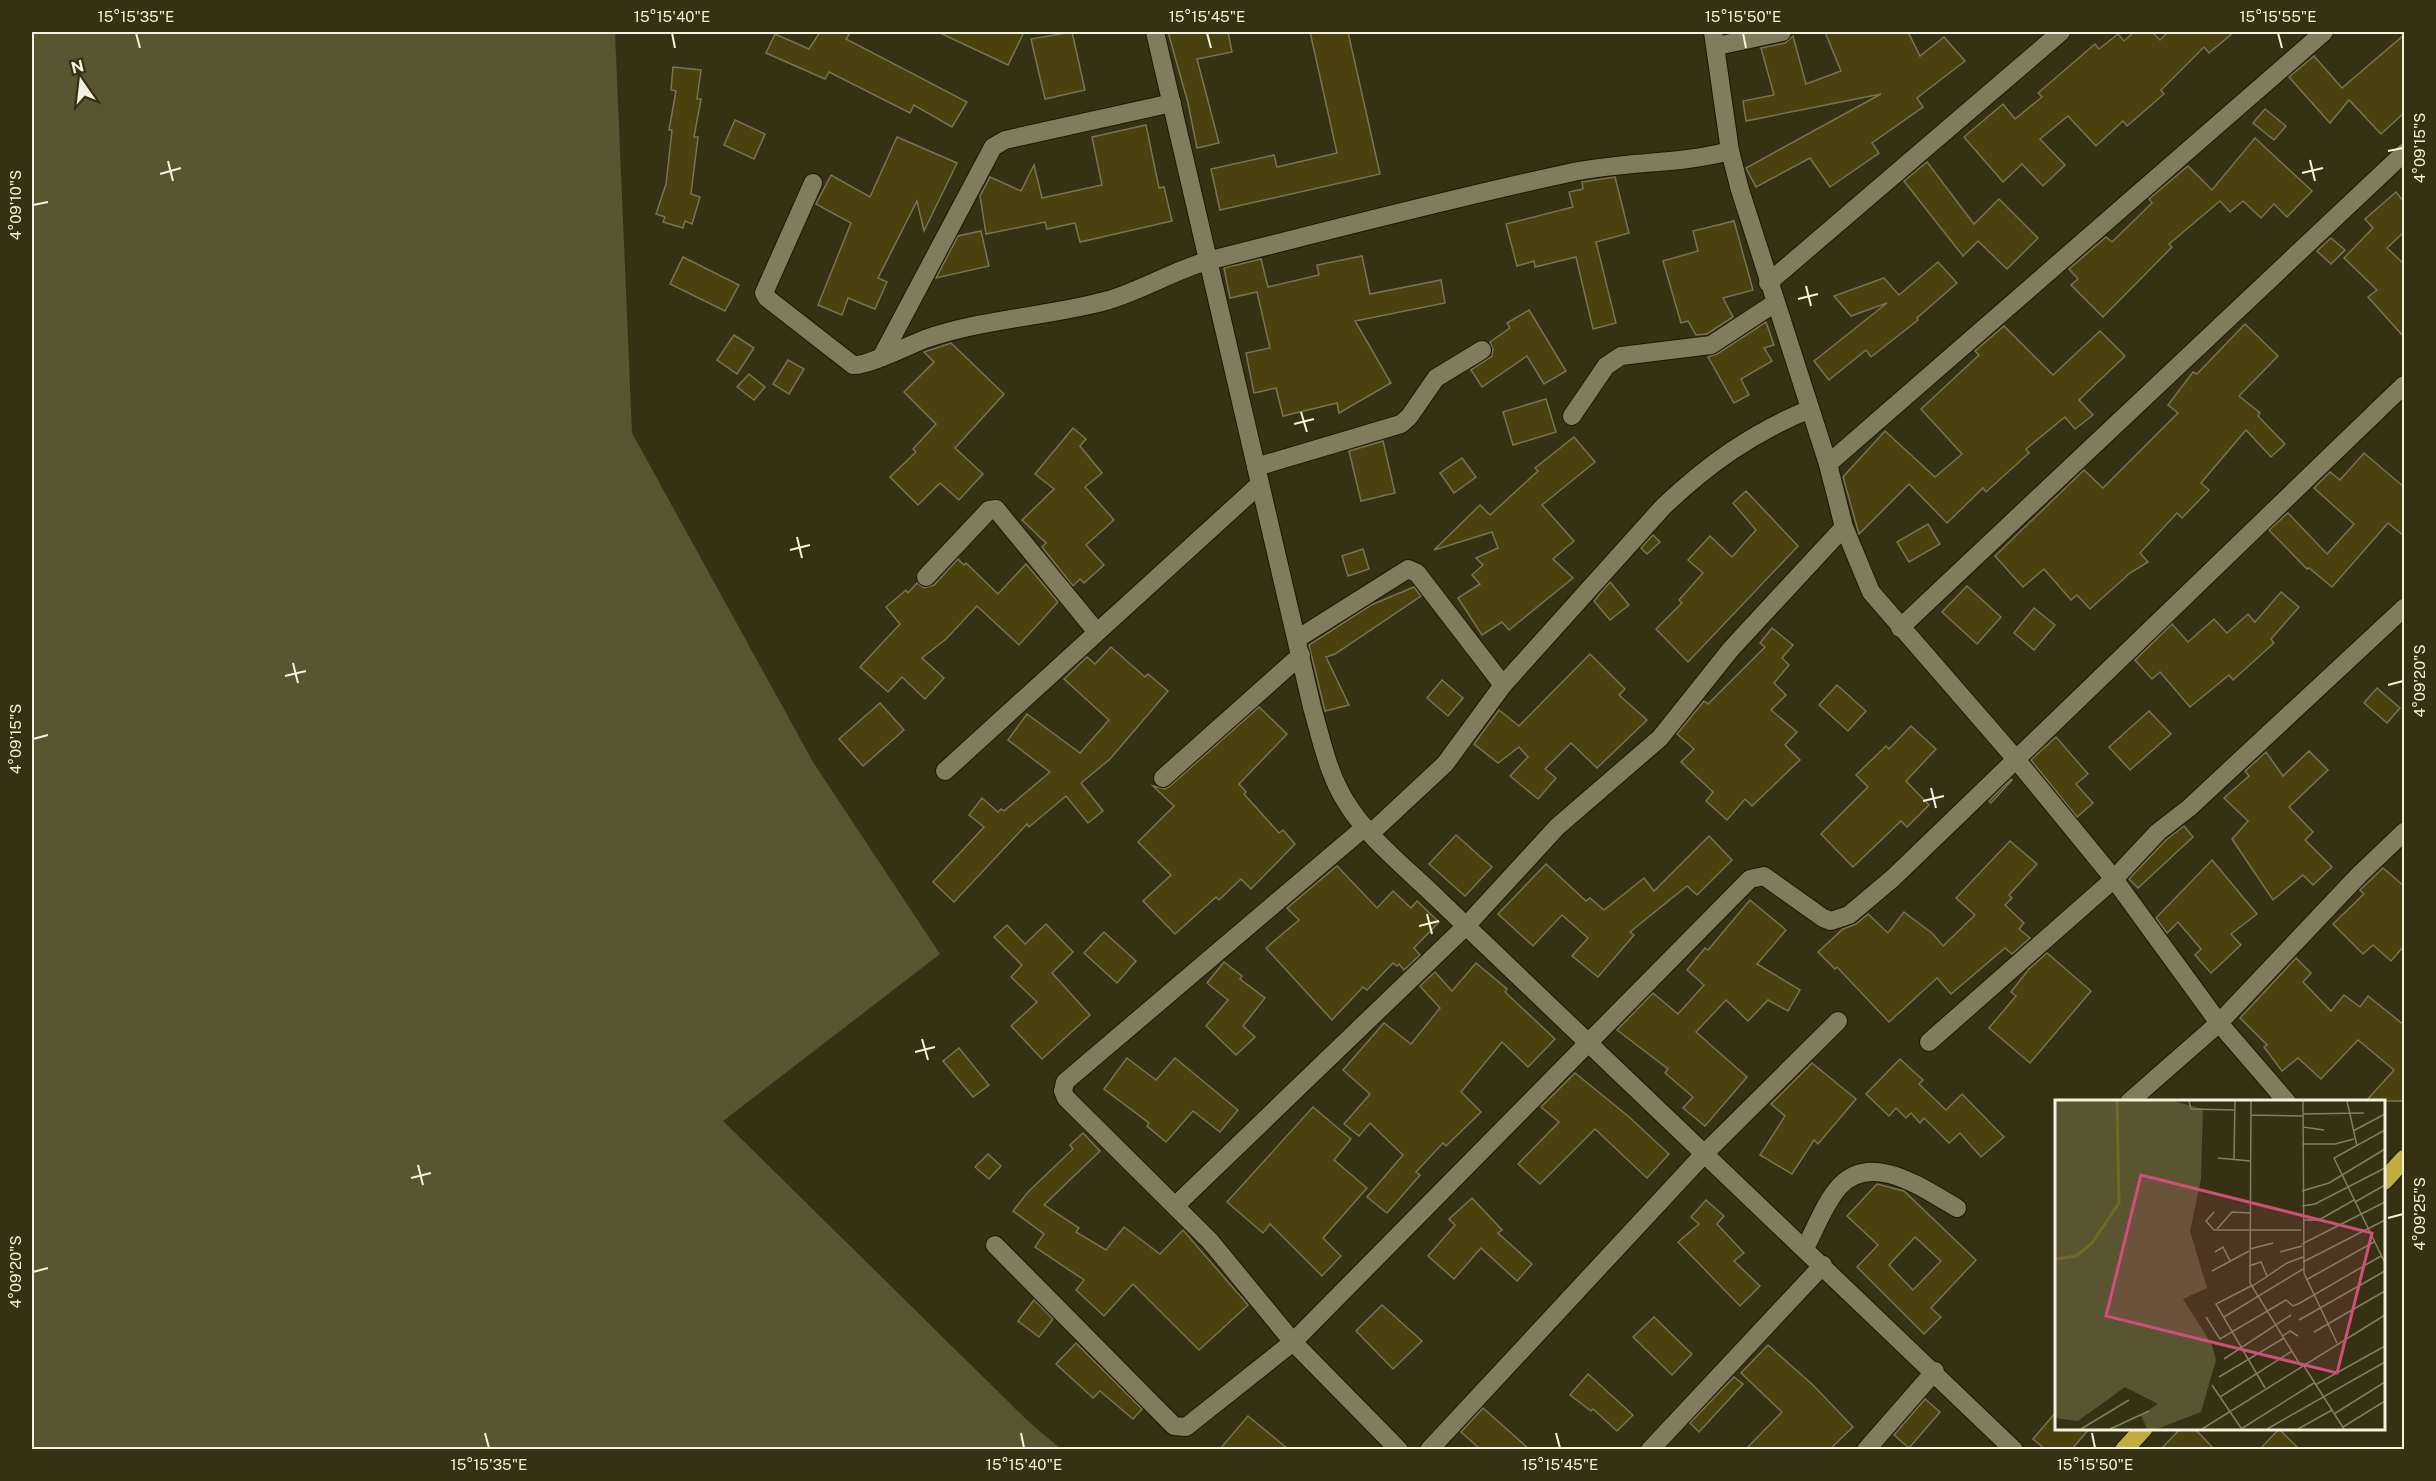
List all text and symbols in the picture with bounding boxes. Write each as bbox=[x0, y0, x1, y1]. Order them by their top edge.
text: 15°15'35"E bbox=[98, 8, 174, 25]
text: 15°15'40"E bbox=[634, 8, 710, 25]
text: 15°15'45"E bbox=[1169, 8, 1245, 25]
text: 15°15'50"E bbox=[1705, 8, 1781, 25]
text: 15°15'55"E bbox=[2240, 8, 2317, 25]
north arrow bbox=[51, 51, 111, 111]
text: N bbox=[69, 56, 86, 78]
text: 4°09'15"S bbox=[2411, 113, 2428, 183]
text: 4°09'10"S bbox=[7, 170, 24, 240]
text: 4°09'20"S bbox=[2411, 644, 2428, 718]
text: 4°09'15"S bbox=[7, 704, 24, 774]
inset map bbox=[2055, 1100, 2385, 1430]
text: 4°09'25"S bbox=[2411, 1177, 2428, 1251]
text: 4°09'20"S bbox=[7, 1235, 24, 1309]
text: 15°15'35"E bbox=[451, 1456, 527, 1473]
text: 15°15'40"E bbox=[986, 1456, 1062, 1473]
text: 15°15'45"E bbox=[1522, 1456, 1598, 1473]
text: 15°15'50"E bbox=[2057, 1456, 2133, 1473]

